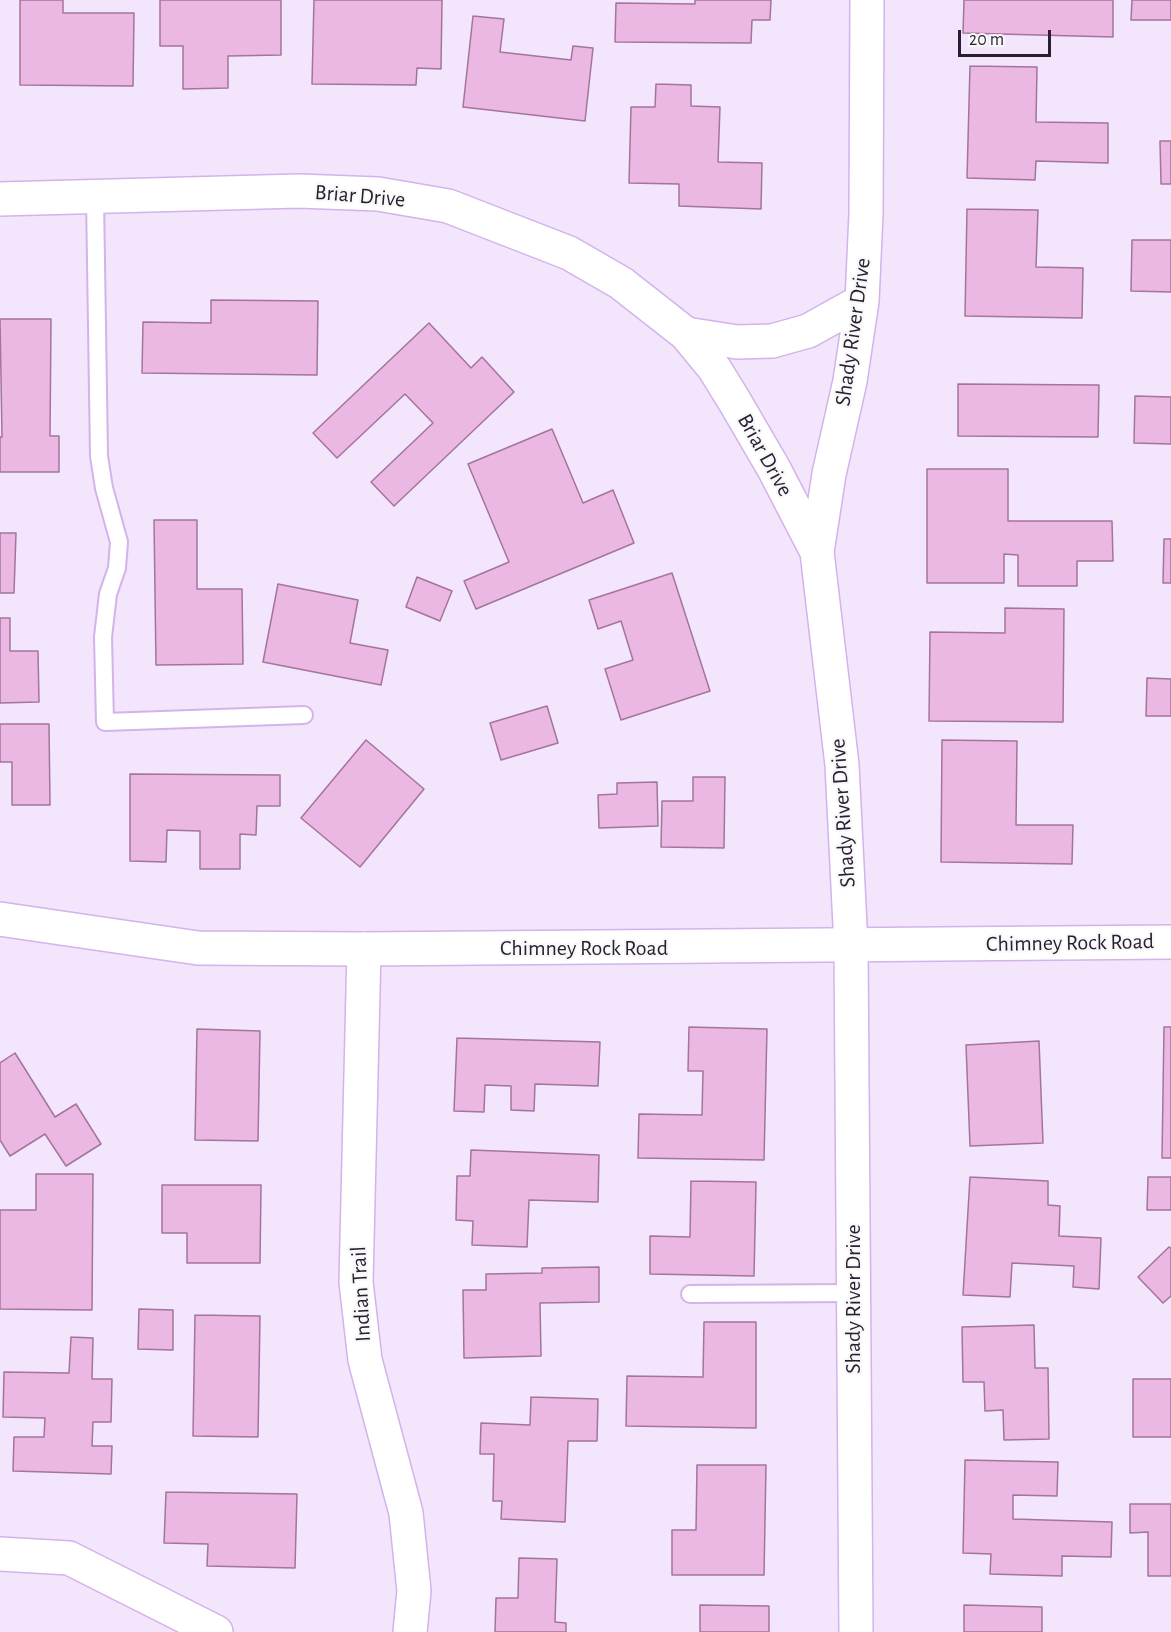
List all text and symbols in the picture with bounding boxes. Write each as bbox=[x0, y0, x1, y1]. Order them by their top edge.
scale bar bbox=[961, 18, 1054, 56]
text: 20 m bbox=[969, 31, 1004, 49]
street label: Briar Drive bbox=[314, 179, 406, 213]
street label: Shady River Drive bbox=[830, 256, 876, 408]
street label: Briar Drive bbox=[732, 409, 798, 501]
street label: Shady River Drive bbox=[825, 738, 861, 888]
street label: Chimney Rock Road bbox=[986, 928, 1154, 958]
street label: Chimney Rock Road bbox=[500, 935, 668, 961]
street label: Shady River Drive bbox=[840, 1224, 866, 1374]
street label: Indian Trail bbox=[345, 1245, 377, 1343]

